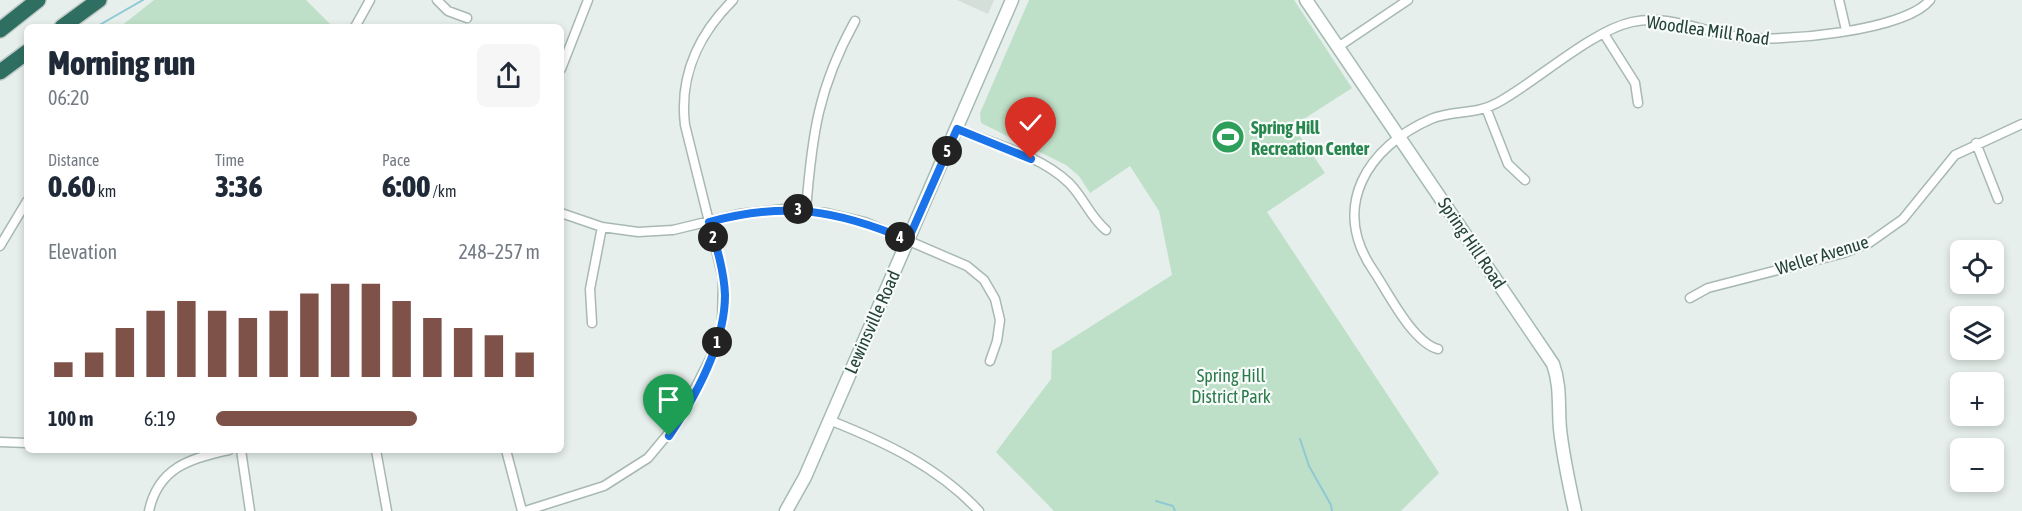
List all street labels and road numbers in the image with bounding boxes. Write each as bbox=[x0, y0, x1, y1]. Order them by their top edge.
street label: Woodlea Mill Road bbox=[1645, 11, 1771, 49]
street label: Spring Hill Road bbox=[1434, 193, 1510, 293]
street label: Weller Avenue bbox=[1773, 231, 1871, 279]
street label: Lewinsville Road bbox=[840, 267, 904, 377]

